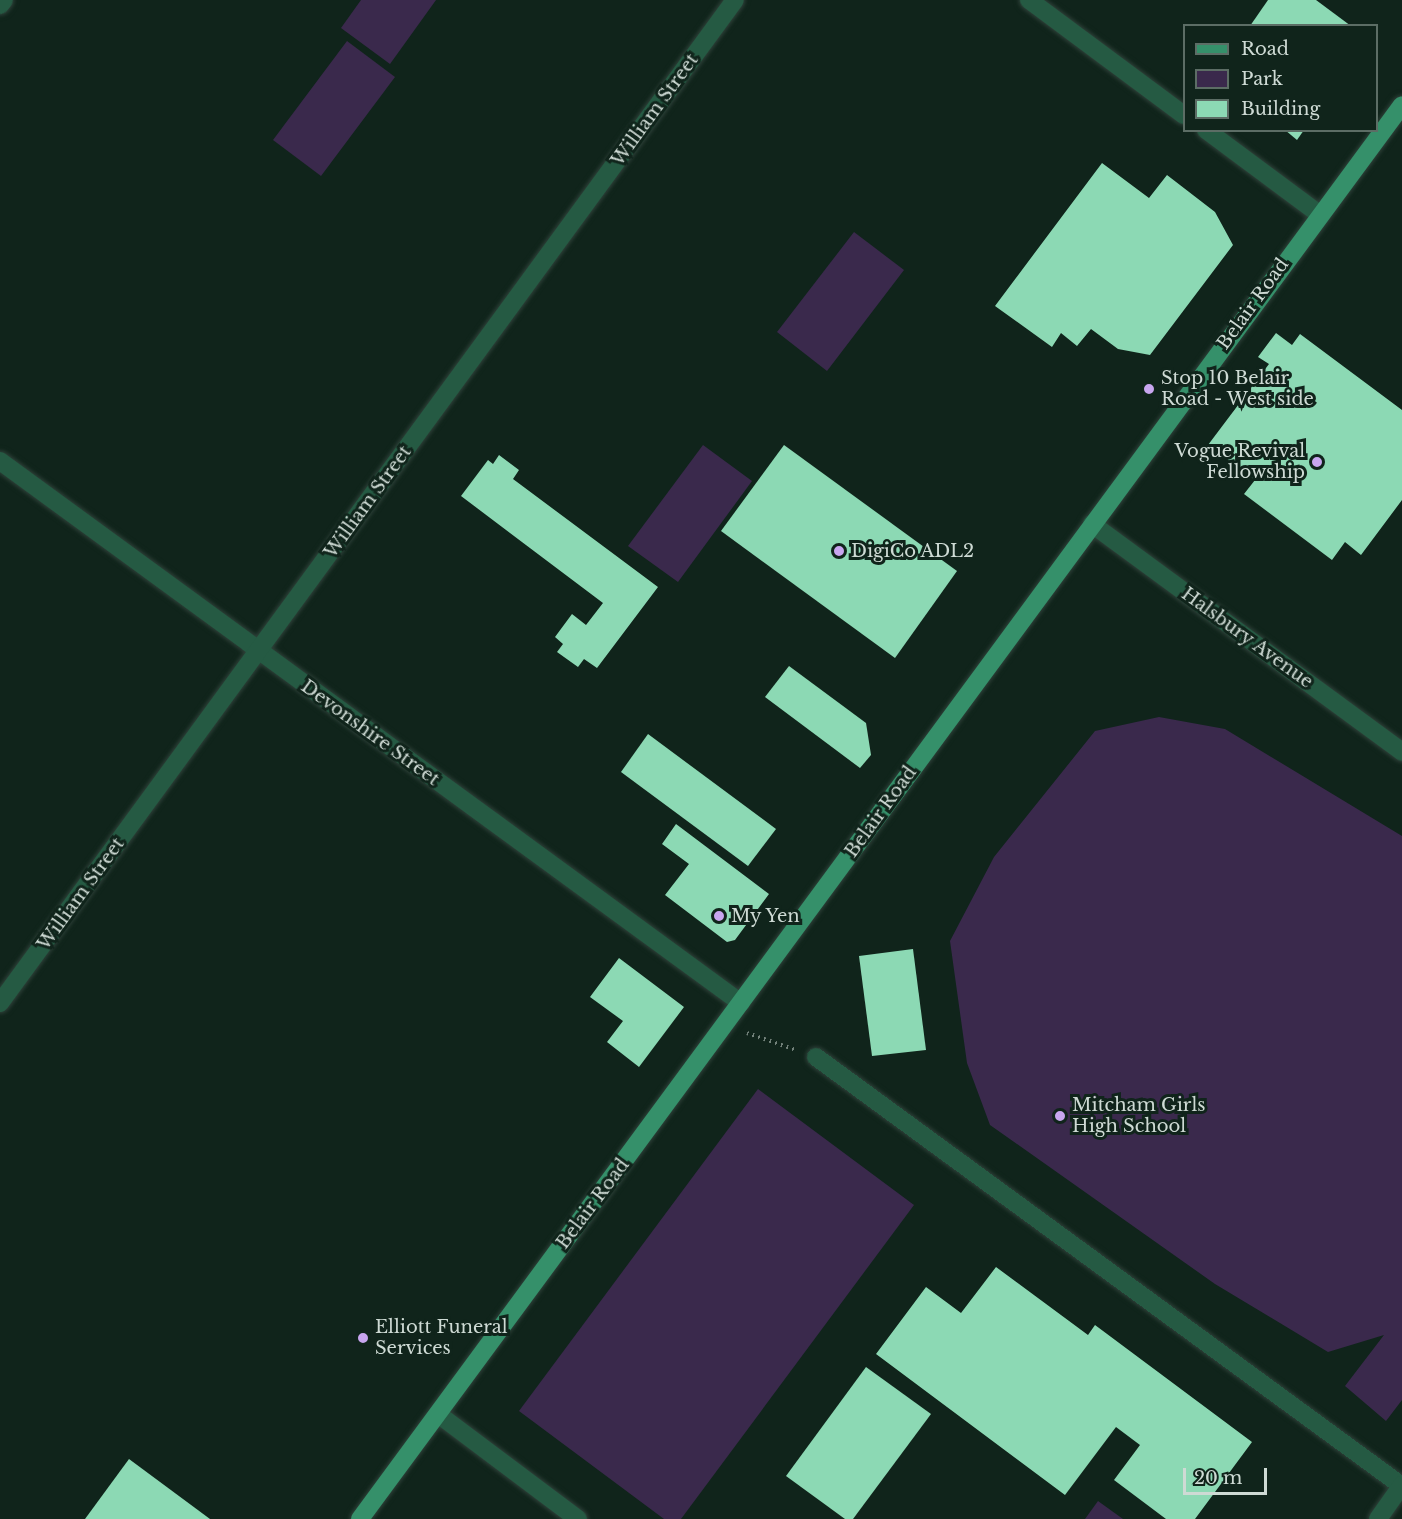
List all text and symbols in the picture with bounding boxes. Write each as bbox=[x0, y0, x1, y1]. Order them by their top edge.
legend bbox=[1183, 24, 1378, 132]
text: Road bbox=[1241, 38, 1289, 60]
street label: William Street bbox=[607, 50, 703, 170]
text: Park bbox=[1241, 68, 1283, 90]
text: Building bbox=[1241, 98, 1320, 120]
street label: Belair Road bbox=[1213, 254, 1293, 354]
place label: Stop 10 Belair Road - West side bbox=[1161, 368, 1315, 410]
marker: Stop 10 Belair Road - West side bbox=[1142, 382, 1156, 396]
place label: Vogue Revival Fellowship bbox=[1175, 441, 1305, 484]
street label: William Street bbox=[320, 442, 416, 562]
marker: Vogue Revival Fellowship bbox=[1310, 455, 1324, 469]
place label: DigiCo ADL2 bbox=[851, 540, 975, 562]
marker: DigiCo ADL2 bbox=[832, 544, 846, 558]
street label: Halsbury Avenue bbox=[1177, 583, 1317, 693]
street label: Devonshire Street bbox=[297, 676, 443, 790]
street label: Belair Road bbox=[841, 762, 921, 862]
street label: William Street bbox=[33, 834, 129, 954]
place label: My Yen bbox=[731, 905, 801, 927]
marker: My Yen bbox=[712, 909, 726, 923]
place label: Mitcham Girls High School bbox=[1072, 1095, 1205, 1138]
marker: Mitcham Girls High School bbox=[1053, 1109, 1067, 1123]
street label: Belair Road bbox=[552, 1154, 634, 1254]
place label: Elliott Funeral Services bbox=[375, 1317, 508, 1360]
marker: Elliott Funeral Services bbox=[356, 1331, 370, 1345]
scale bar bbox=[1186, 1456, 1270, 1494]
text: 20 m bbox=[1194, 1467, 1242, 1489]

